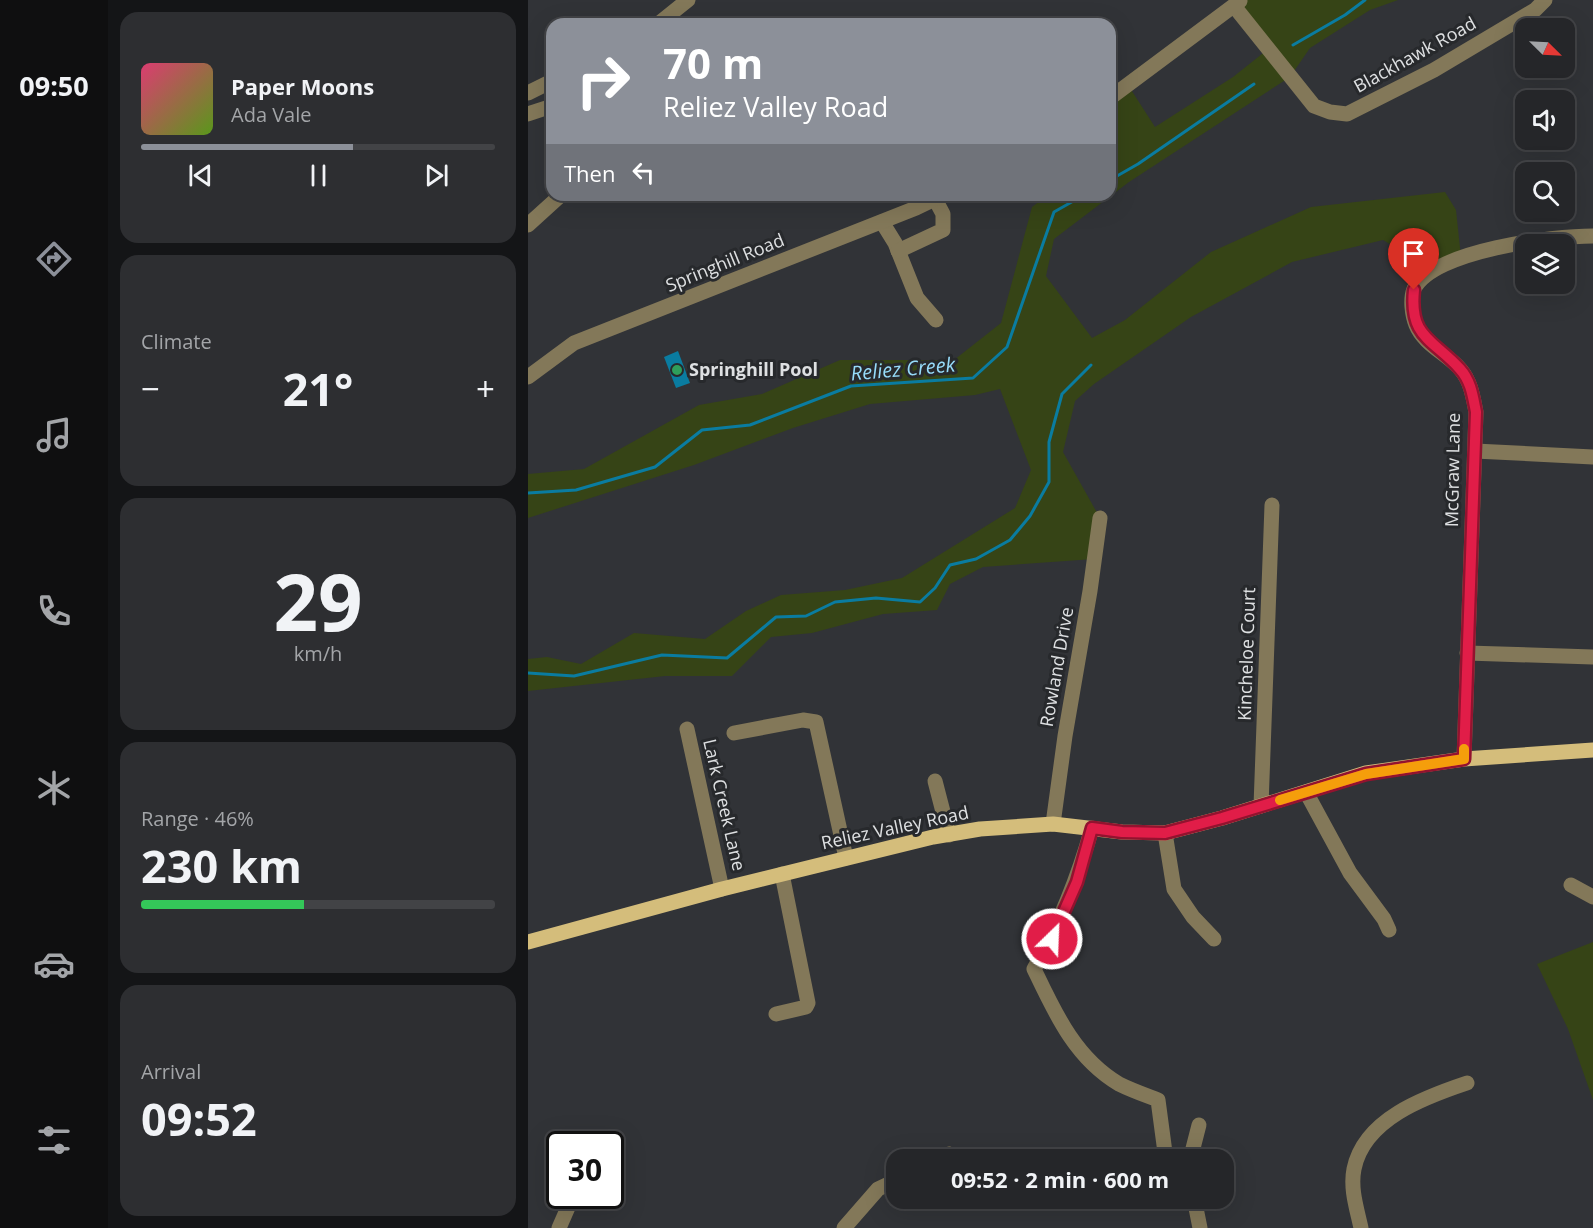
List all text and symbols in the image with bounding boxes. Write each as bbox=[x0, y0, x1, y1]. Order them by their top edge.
street label: Blackhawk Road bbox=[1349, 11, 1480, 98]
north arrow bbox=[1515, 18, 1575, 78]
map controls bbox=[1515, 18, 1575, 294]
text: 70 m bbox=[663, 34, 763, 91]
icon: right bbox=[564, 42, 642, 120]
text: 09:50 bbox=[19, 67, 89, 104]
text: Paper Moons bbox=[231, 71, 374, 101]
text: Reliez Valley Road bbox=[663, 88, 888, 125]
button: sound bbox=[1515, 90, 1575, 150]
text: Ada Vale bbox=[231, 101, 312, 128]
icon: left bbox=[627, 156, 660, 189]
text: Then bbox=[564, 158, 615, 188]
icon: previous bbox=[184, 159, 217, 192]
icon: pause bbox=[302, 159, 335, 192]
icon: next bbox=[420, 159, 453, 192]
button: search bbox=[1515, 162, 1575, 222]
street label: Springhill Road bbox=[662, 227, 787, 297]
pin bbox=[1388, 228, 1439, 290]
button: layers bbox=[1515, 234, 1575, 294]
icon: arrive bbox=[1397, 237, 1430, 270]
icon: directions bbox=[33, 238, 75, 280]
text: Climate bbox=[141, 328, 212, 355]
water label: Reliez Creek bbox=[850, 350, 958, 387]
place label: Springhill Pool bbox=[689, 357, 818, 381]
text: 21° bbox=[283, 358, 353, 419]
marker: Springhill Pool bbox=[670, 363, 684, 377]
text: − bbox=[141, 366, 160, 411]
text: + bbox=[476, 366, 495, 411]
street label: McGraw Lane bbox=[1439, 413, 1465, 527]
icon: music bbox=[33, 414, 75, 456]
text: 29 bbox=[273, 548, 363, 654]
street label: Kincheloe Court bbox=[1232, 587, 1260, 721]
icon: phone bbox=[33, 590, 75, 632]
street label: Rowland Drive bbox=[1034, 605, 1078, 729]
text: km/h bbox=[294, 640, 342, 667]
street label: Lark Creek Lane bbox=[698, 737, 752, 873]
icon: climate bbox=[33, 767, 75, 809]
street label: Reliez Valley Road bbox=[819, 800, 971, 854]
text: Range · 46% bbox=[141, 805, 254, 832]
text: 230 km bbox=[141, 835, 302, 896]
position arrow bbox=[1020, 907, 1084, 971]
icon: car bbox=[33, 943, 75, 985]
text: Arrival bbox=[141, 1058, 201, 1085]
text: 09:52 bbox=[141, 1088, 257, 1149]
icon: filters bbox=[33, 1119, 75, 1161]
speed limit sign: 30 bbox=[546, 1131, 624, 1209]
text: 09:52 · 2 min · 600 m bbox=[951, 1164, 1169, 1194]

